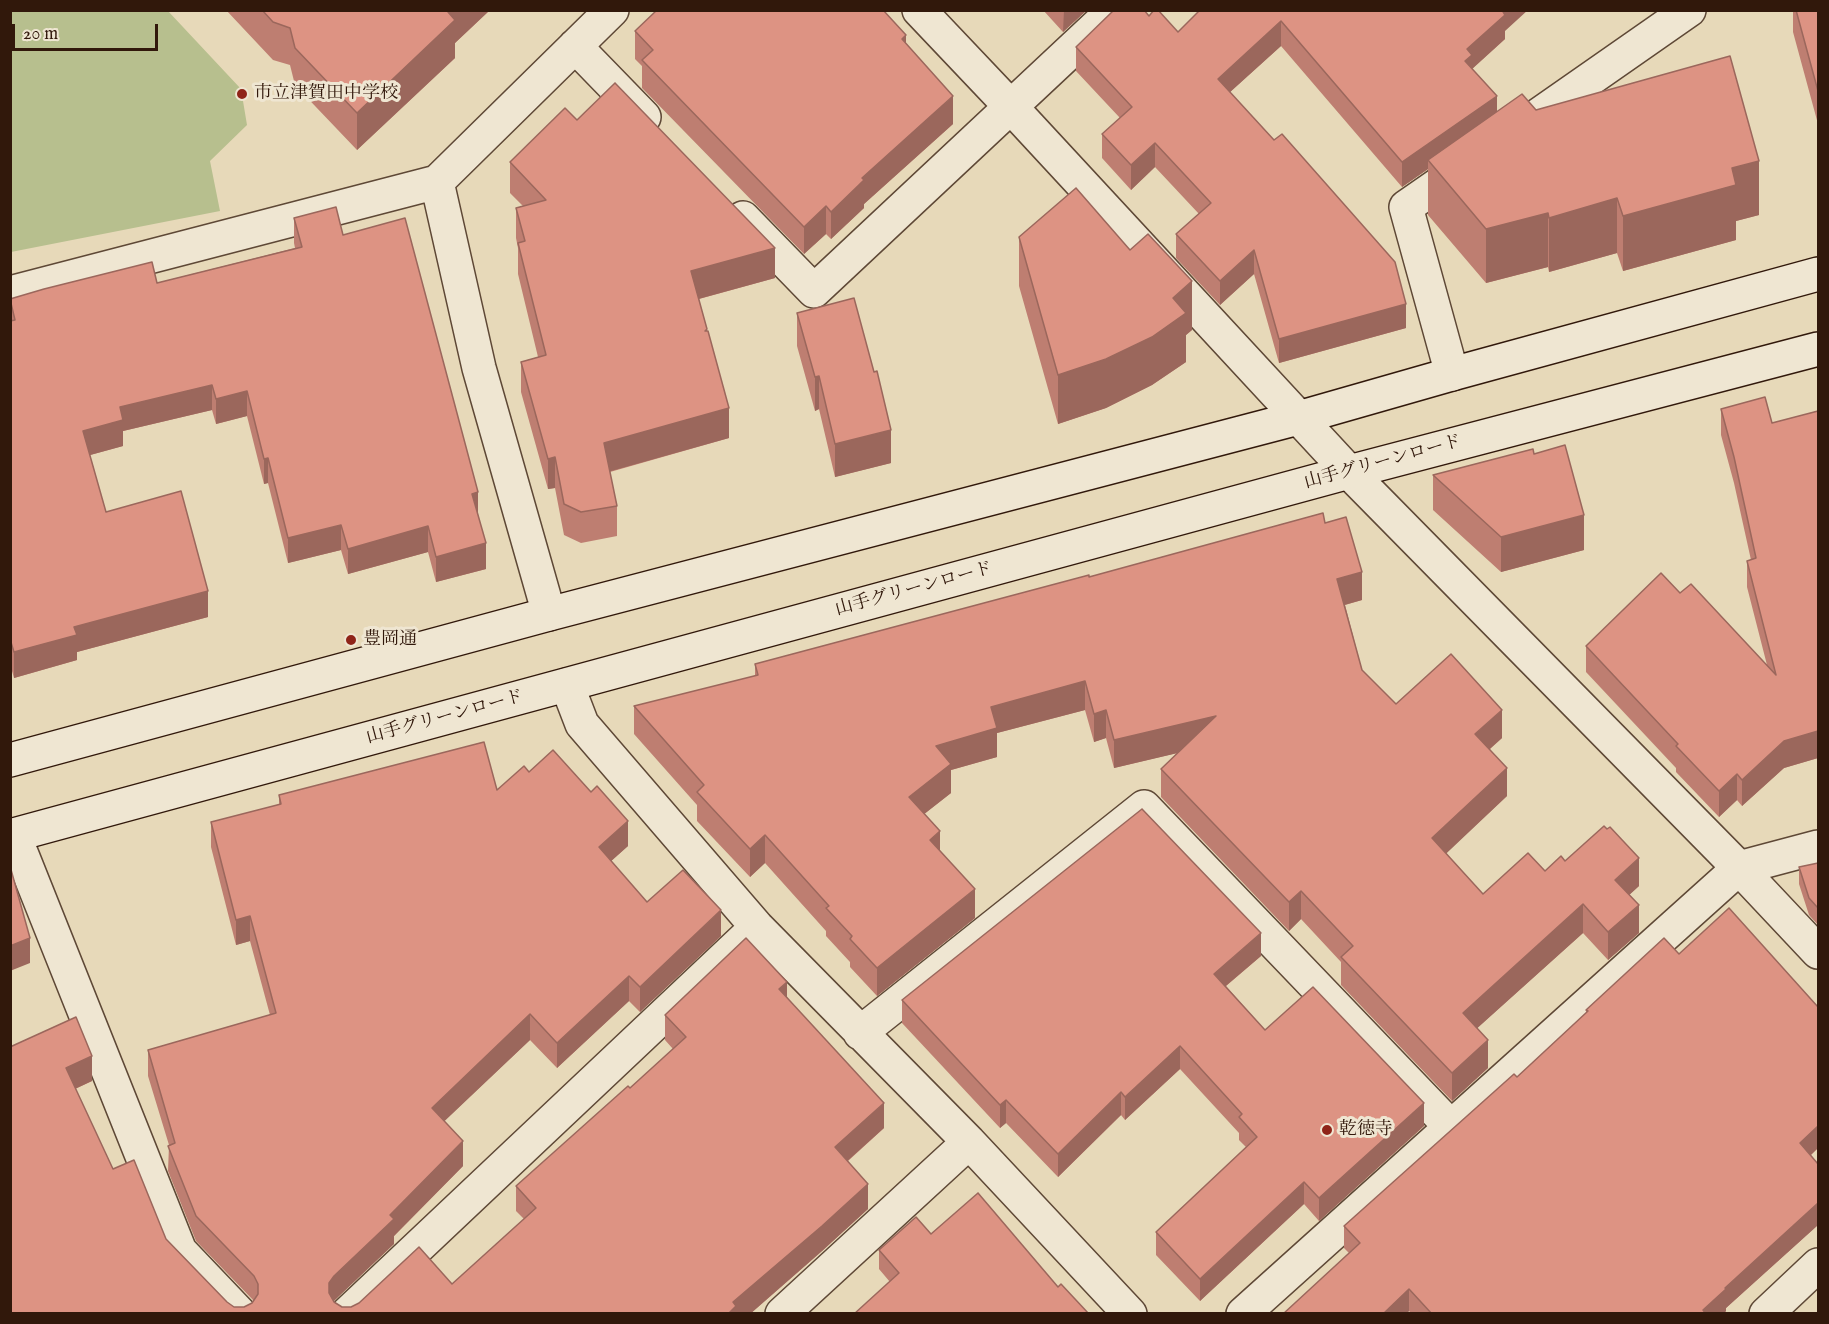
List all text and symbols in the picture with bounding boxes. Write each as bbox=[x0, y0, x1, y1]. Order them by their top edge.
scale bar bbox=[15, 12, 160, 50]
text: 20 m bbox=[23, 23, 58, 46]
place label: 市立津賀田中学校 bbox=[254, 83, 398, 105]
marker: 市立津賀田中学校 bbox=[235, 87, 249, 101]
street label: 山手グリーンロード bbox=[1302, 432, 1464, 494]
street label: 山手グリーンロード bbox=[833, 559, 995, 621]
place label: 豊岡通 bbox=[363, 629, 417, 651]
marker: 豊岡通 bbox=[344, 633, 358, 647]
street label: 山手グリーンロード bbox=[364, 687, 526, 749]
place label: 乾徳寺 bbox=[1339, 1119, 1393, 1141]
marker: 乾徳寺 bbox=[1320, 1123, 1334, 1137]

